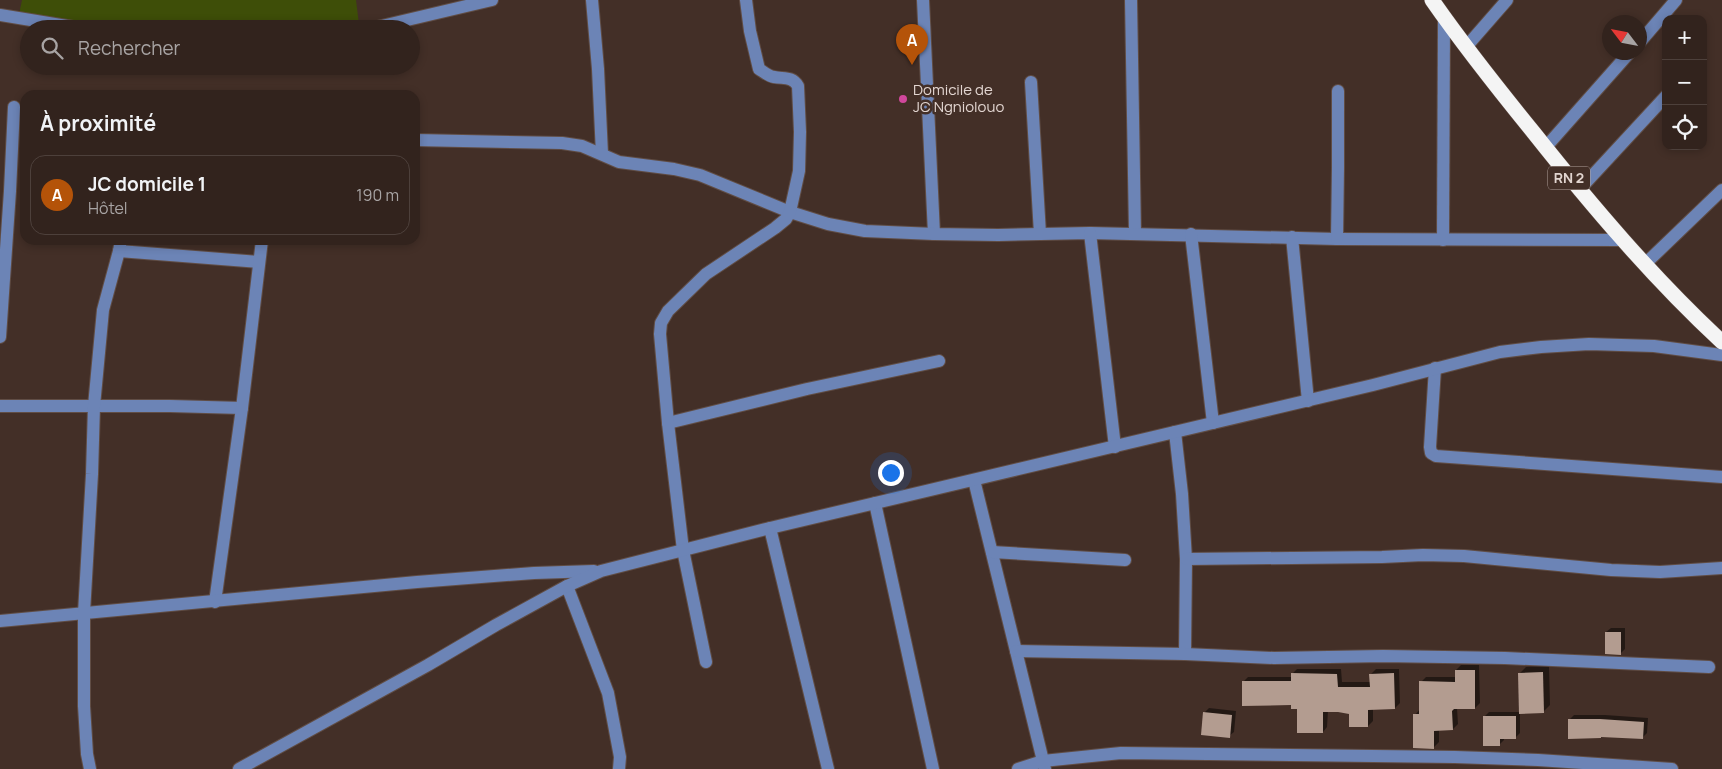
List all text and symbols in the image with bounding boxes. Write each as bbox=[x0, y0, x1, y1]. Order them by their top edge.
north arrow bbox=[1602, 15, 1647, 60]
map controls bbox=[1662, 15, 1707, 150]
button: + bbox=[1662, 15, 1707, 60]
search box bbox=[20, 20, 420, 75]
pin: A bbox=[896, 24, 928, 65]
icon: search bbox=[38, 34, 66, 62]
text: Rechercher bbox=[78, 35, 180, 61]
button: − bbox=[1662, 60, 1707, 105]
place label: Domicile de JC Ngniolouo bbox=[913, 79, 1004, 117]
marker: Domicile de JC Ngniolouo bbox=[897, 93, 909, 105]
button: locate bbox=[1662, 105, 1707, 150]
text: À proximité bbox=[40, 109, 156, 137]
road number: RN 2 bbox=[1548, 167, 1590, 190]
text: JC domicile 1 bbox=[88, 171, 206, 197]
text: A bbox=[52, 184, 62, 206]
text: 190 m bbox=[356, 184, 399, 206]
text: Hôtel bbox=[88, 197, 128, 219]
your location bbox=[878, 460, 904, 486]

